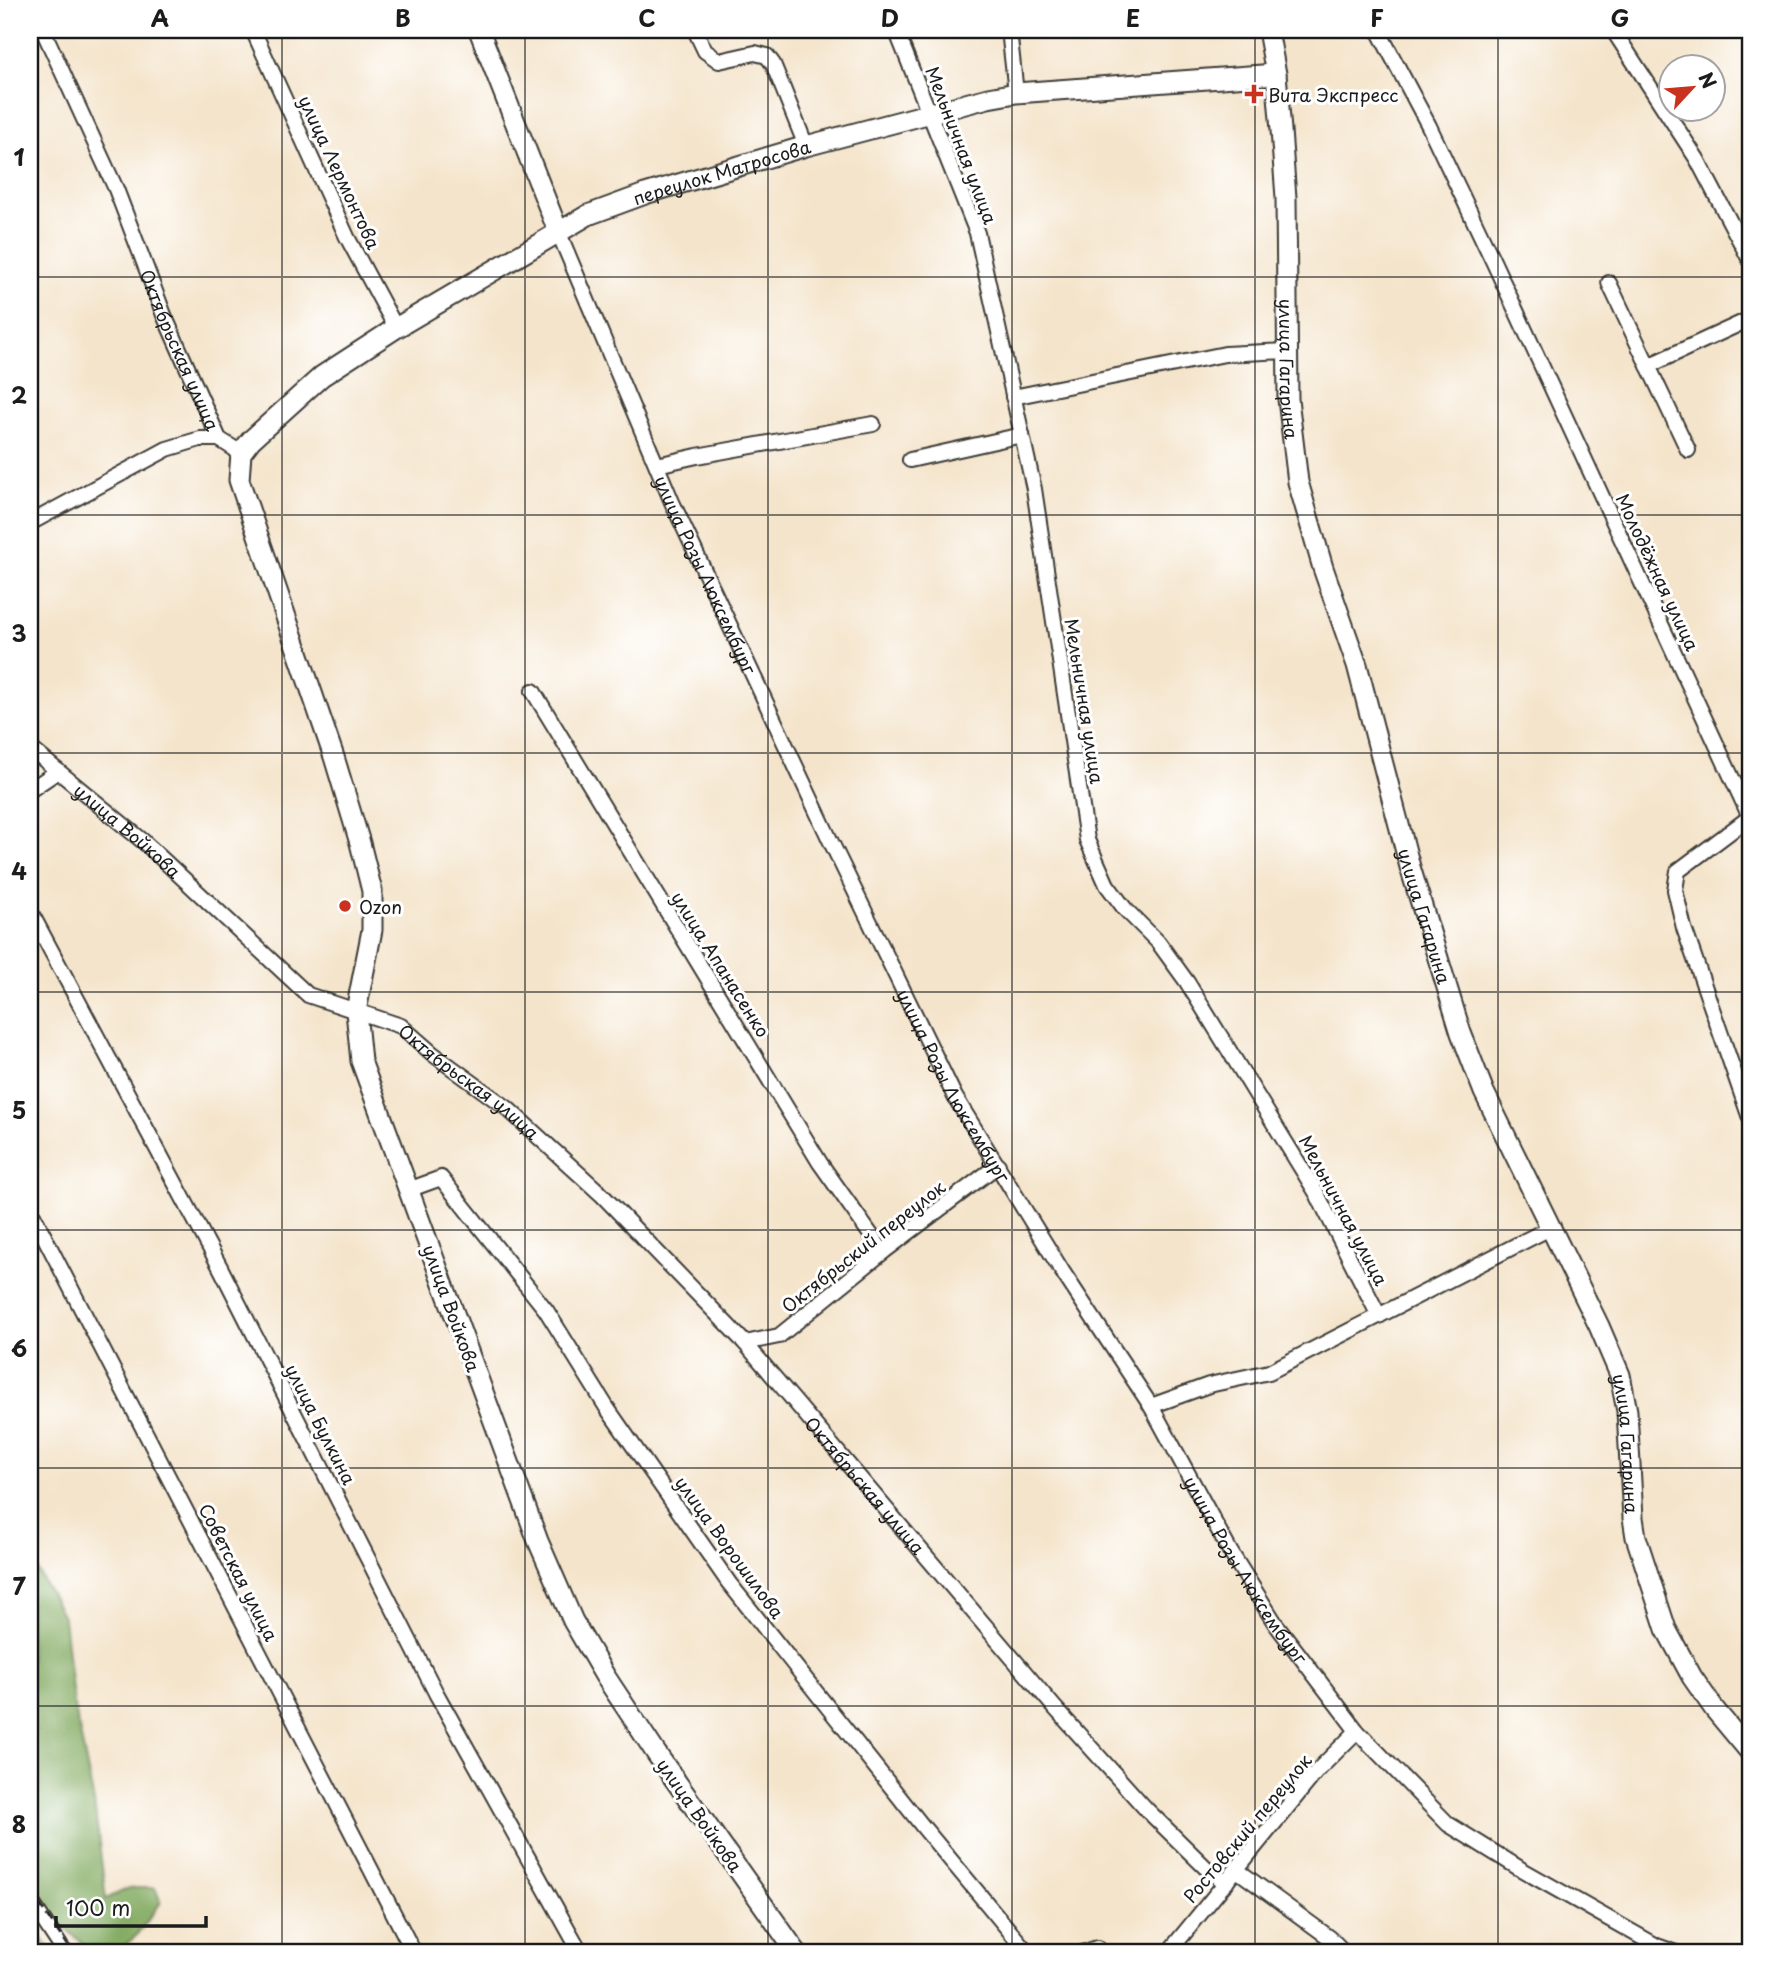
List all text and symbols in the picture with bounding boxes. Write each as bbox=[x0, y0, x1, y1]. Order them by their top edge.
text: A bbox=[151, 0, 169, 35]
text: B bbox=[395, 0, 411, 35]
text: C bbox=[638, 0, 656, 35]
text: D bbox=[881, 0, 899, 35]
text: E bbox=[1126, 0, 1140, 35]
text: F bbox=[1370, 0, 1384, 35]
text: G bbox=[1611, 0, 1629, 35]
north arrow bbox=[1658, 52, 1728, 122]
street label: Мельничная улица bbox=[920, 62, 1005, 228]
text: N bbox=[1692, 67, 1724, 93]
place label: Вита Экспресс bbox=[1268, 81, 1399, 108]
marker: Вита Экспресс bbox=[1246, 86, 1262, 102]
street label: улица Лермонтова bbox=[292, 90, 388, 254]
street label: переулок Матросова bbox=[629, 132, 814, 211]
text: 1 bbox=[14, 139, 25, 174]
street label: Октябрьская улица bbox=[134, 265, 227, 435]
street label: улица Гагарина bbox=[1274, 298, 1306, 441]
text: 2 bbox=[11, 377, 27, 412]
street label: улица Розы Люксембург bbox=[649, 471, 764, 679]
street label: Молодёжная улица bbox=[1610, 489, 1707, 656]
text: 3 bbox=[11, 615, 27, 650]
street label: Мельничная улица bbox=[1059, 616, 1111, 786]
street label: улица Войкова bbox=[69, 776, 188, 885]
street label: улица Гагарина bbox=[1392, 845, 1459, 988]
text: 4 bbox=[11, 853, 27, 888]
street label: улица Апанасенко bbox=[665, 886, 777, 1042]
place label: Ozon bbox=[359, 893, 402, 920]
marker: Ozon bbox=[337, 898, 353, 914]
street label: улица Розы Люксембург bbox=[891, 984, 1018, 1188]
street label: Октябрьская улица bbox=[393, 1017, 546, 1146]
text: 5 bbox=[12, 1092, 26, 1127]
street label: Мельничная улица bbox=[1293, 1130, 1395, 1291]
street label: Октябрьский переулок bbox=[775, 1173, 951, 1319]
street label: улица Войкова bbox=[416, 1241, 488, 1376]
text: 6 bbox=[11, 1330, 27, 1365]
street label: улица Булкина bbox=[279, 1359, 363, 1490]
street label: улица Гагарина bbox=[1607, 1371, 1646, 1515]
street label: Октябрьская улица bbox=[799, 1410, 932, 1560]
street label: улица Ворошилова bbox=[669, 1470, 791, 1625]
street label: улица Розы Люксембург bbox=[1178, 1471, 1315, 1670]
street label: Советская улица bbox=[193, 1499, 286, 1646]
text: 7 bbox=[12, 1568, 26, 1603]
street label: Ростовский переулок bbox=[1177, 1747, 1318, 1908]
street label: улица Войкова bbox=[651, 1753, 750, 1878]
text: 8 bbox=[12, 1806, 26, 1841]
scale bar bbox=[56, 1885, 206, 1929]
text: 100 m bbox=[66, 1891, 130, 1923]

